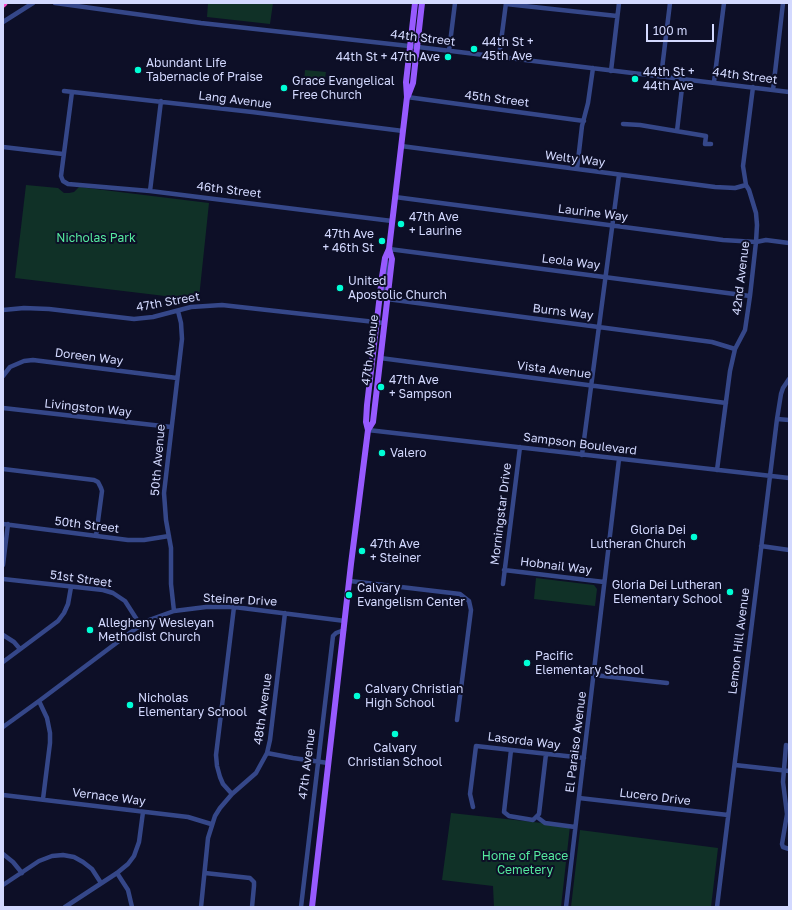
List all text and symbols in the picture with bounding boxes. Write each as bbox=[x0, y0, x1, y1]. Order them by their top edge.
scale bar bbox=[648, 16, 716, 42]
text: 100 m bbox=[653, 23, 687, 38]
street label: 44th Street bbox=[390, 27, 456, 49]
place label: 44th St + 45th Ave bbox=[482, 35, 534, 63]
marker: 44th St + 45th Ave bbox=[469, 44, 479, 54]
place label: 44th St + 47th Ave bbox=[336, 50, 440, 64]
marker: 44th St + 47th Ave bbox=[443, 52, 453, 62]
place label: Abundant Life Tabernacle of Praise bbox=[146, 56, 263, 84]
marker: Abundant Life Tabernacle of Praise bbox=[133, 65, 143, 75]
place label: 44th St + 44th Ave bbox=[643, 65, 695, 93]
street label: 44th Street bbox=[712, 65, 778, 87]
place label: Grace Evangelical Free Church bbox=[292, 74, 395, 102]
marker: 44th St + 44th Ave bbox=[630, 74, 640, 84]
marker: Grace Evangelical Free Church bbox=[279, 83, 289, 93]
street label: Lang Avenue bbox=[197, 88, 273, 112]
street label: 45th Street bbox=[464, 88, 530, 110]
street label: Welty Way bbox=[544, 148, 606, 170]
street label: 46th Street bbox=[196, 179, 262, 201]
street label: Laurine Way bbox=[557, 202, 629, 224]
place label: 47th Ave + Laurine bbox=[409, 210, 462, 238]
marker: 47th Ave + Laurine bbox=[396, 219, 406, 229]
place label: 47th Ave + 46th St bbox=[322, 227, 374, 255]
park label: Nicholas Park bbox=[56, 231, 136, 245]
marker: 47th Ave + 46th St bbox=[377, 236, 387, 246]
street label: 42nd Avenue bbox=[729, 240, 753, 316]
street label: Leola Way bbox=[541, 251, 601, 273]
place label: United Apostolic Church bbox=[348, 274, 447, 302]
marker: United Apostolic Church bbox=[335, 283, 345, 293]
street label: 47th Street bbox=[135, 289, 201, 315]
street label: Burns Way bbox=[532, 301, 594, 323]
street label: 47th Avenue bbox=[359, 314, 381, 386]
street label: Doreen Way bbox=[54, 346, 124, 368]
street label: Vista Avenue bbox=[516, 358, 592, 382]
place label: 47th Ave + Sampson bbox=[389, 373, 452, 401]
marker: 47th Ave + Sampson bbox=[376, 382, 386, 392]
street label: Livingston Way bbox=[44, 396, 132, 420]
street label: 50th Avenue bbox=[148, 424, 168, 496]
street label: Sampson Boulevard bbox=[522, 430, 638, 458]
place label: Valero bbox=[390, 446, 427, 460]
marker: Valero bbox=[377, 448, 387, 458]
street label: Morningstar Drive bbox=[488, 462, 514, 566]
street label: 50th Street bbox=[54, 514, 120, 536]
place label: Gloria Dei Lutheran Church bbox=[590, 523, 686, 551]
marker: Gloria Dei Lutheran Church bbox=[689, 532, 699, 542]
place label: 47th Ave + Steiner bbox=[370, 537, 421, 565]
marker: 47th Ave + Steiner bbox=[357, 546, 367, 556]
street label: Hobnail Way bbox=[519, 554, 593, 578]
street label: 51st Street bbox=[49, 568, 113, 590]
place label: Gloria Dei Lutheran Elementary School bbox=[612, 578, 722, 606]
place label: Calvary Evangelism Center bbox=[357, 581, 465, 609]
street label: Lemon Hill Avenue bbox=[725, 587, 753, 695]
marker: Gloria Dei Lutheran Elementary School bbox=[725, 587, 735, 597]
marker: Calvary Evangelism Center bbox=[344, 590, 354, 600]
street label: Steiner Drive bbox=[203, 591, 277, 609]
place label: Allegheny Wesleyan Methodist Church bbox=[98, 616, 214, 644]
marker: Allegheny Wesleyan Methodist Church bbox=[85, 625, 95, 635]
place label: Pacific Elementary School bbox=[535, 649, 644, 677]
marker: Pacific Elementary School bbox=[522, 658, 532, 668]
street label: 48th Avenue bbox=[251, 672, 275, 746]
place label: Calvary Christian High School bbox=[365, 682, 463, 710]
street label: El Paraiso Avenue bbox=[563, 690, 589, 794]
place label: Nicholas Elementary School bbox=[138, 691, 247, 719]
marker: Calvary Christian High School bbox=[352, 691, 362, 701]
marker: Nicholas Elementary School bbox=[125, 700, 135, 710]
street label: 47th Avenue bbox=[296, 728, 318, 800]
marker: Calvary Christian School bbox=[390, 729, 400, 739]
street label: Lasorda Way bbox=[487, 729, 561, 753]
place label: Calvary Christian School bbox=[348, 741, 442, 769]
street label: Vernace Way bbox=[71, 785, 147, 809]
street label: Lucero Drive bbox=[618, 785, 692, 809]
park label: Home of Peace Cemetery bbox=[482, 849, 568, 877]

